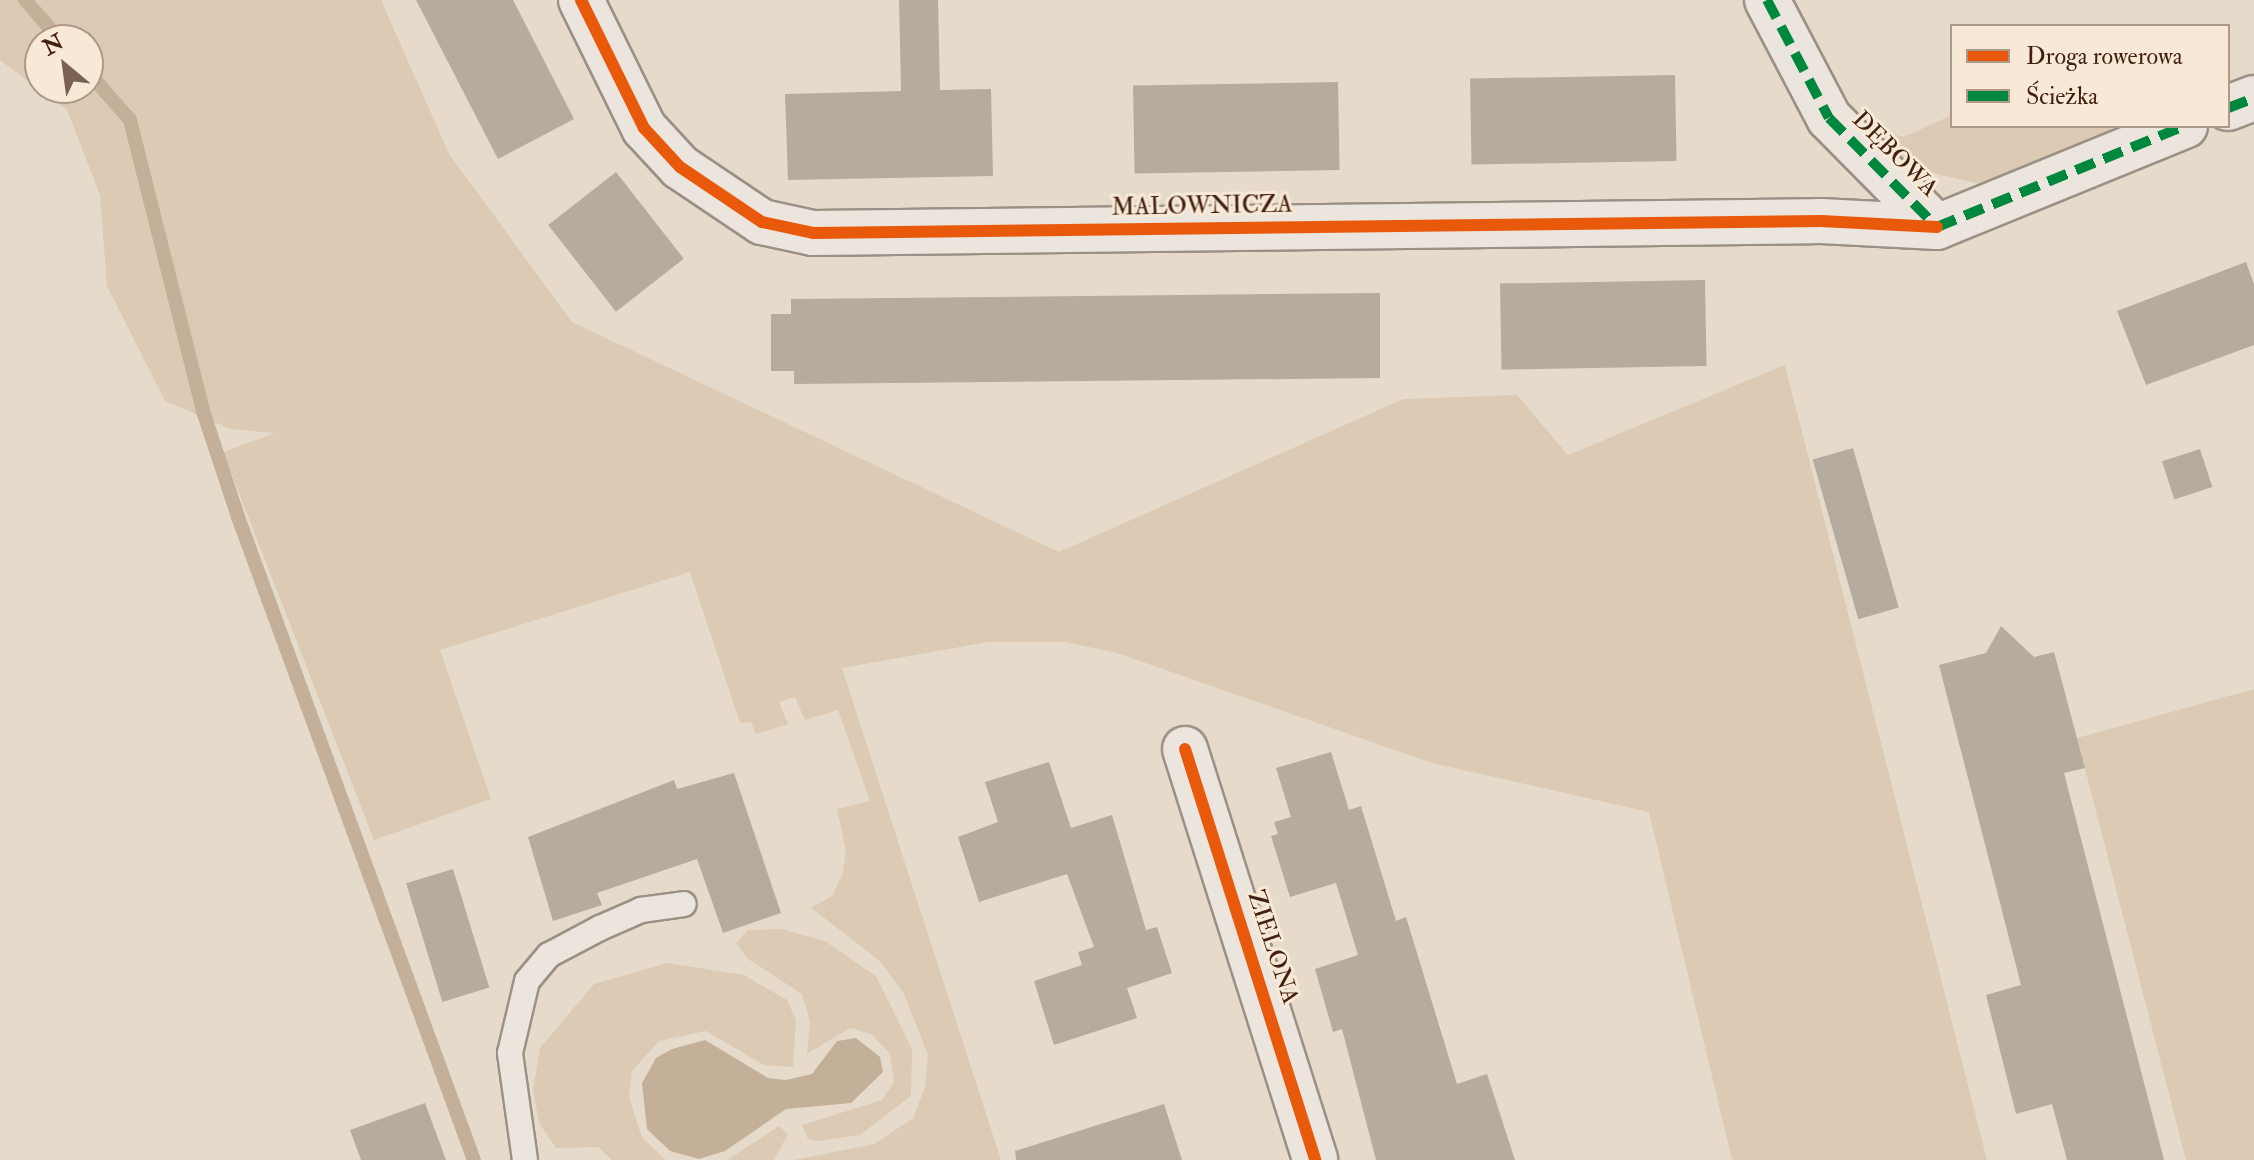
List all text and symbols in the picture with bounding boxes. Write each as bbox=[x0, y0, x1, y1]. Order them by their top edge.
north arrow bbox=[24, 24, 104, 104]
legend bbox=[1950, 24, 2230, 128]
text: N bbox=[38, 28, 69, 62]
text: Droga rowerowa bbox=[2026, 41, 2183, 72]
text: Ścieżka bbox=[2026, 81, 2098, 112]
street label: DĘBOWA bbox=[1846, 105, 1944, 203]
street label: MALOWNICZA bbox=[1111, 190, 1293, 222]
street label: ZIELONA bbox=[1241, 887, 1305, 1007]

